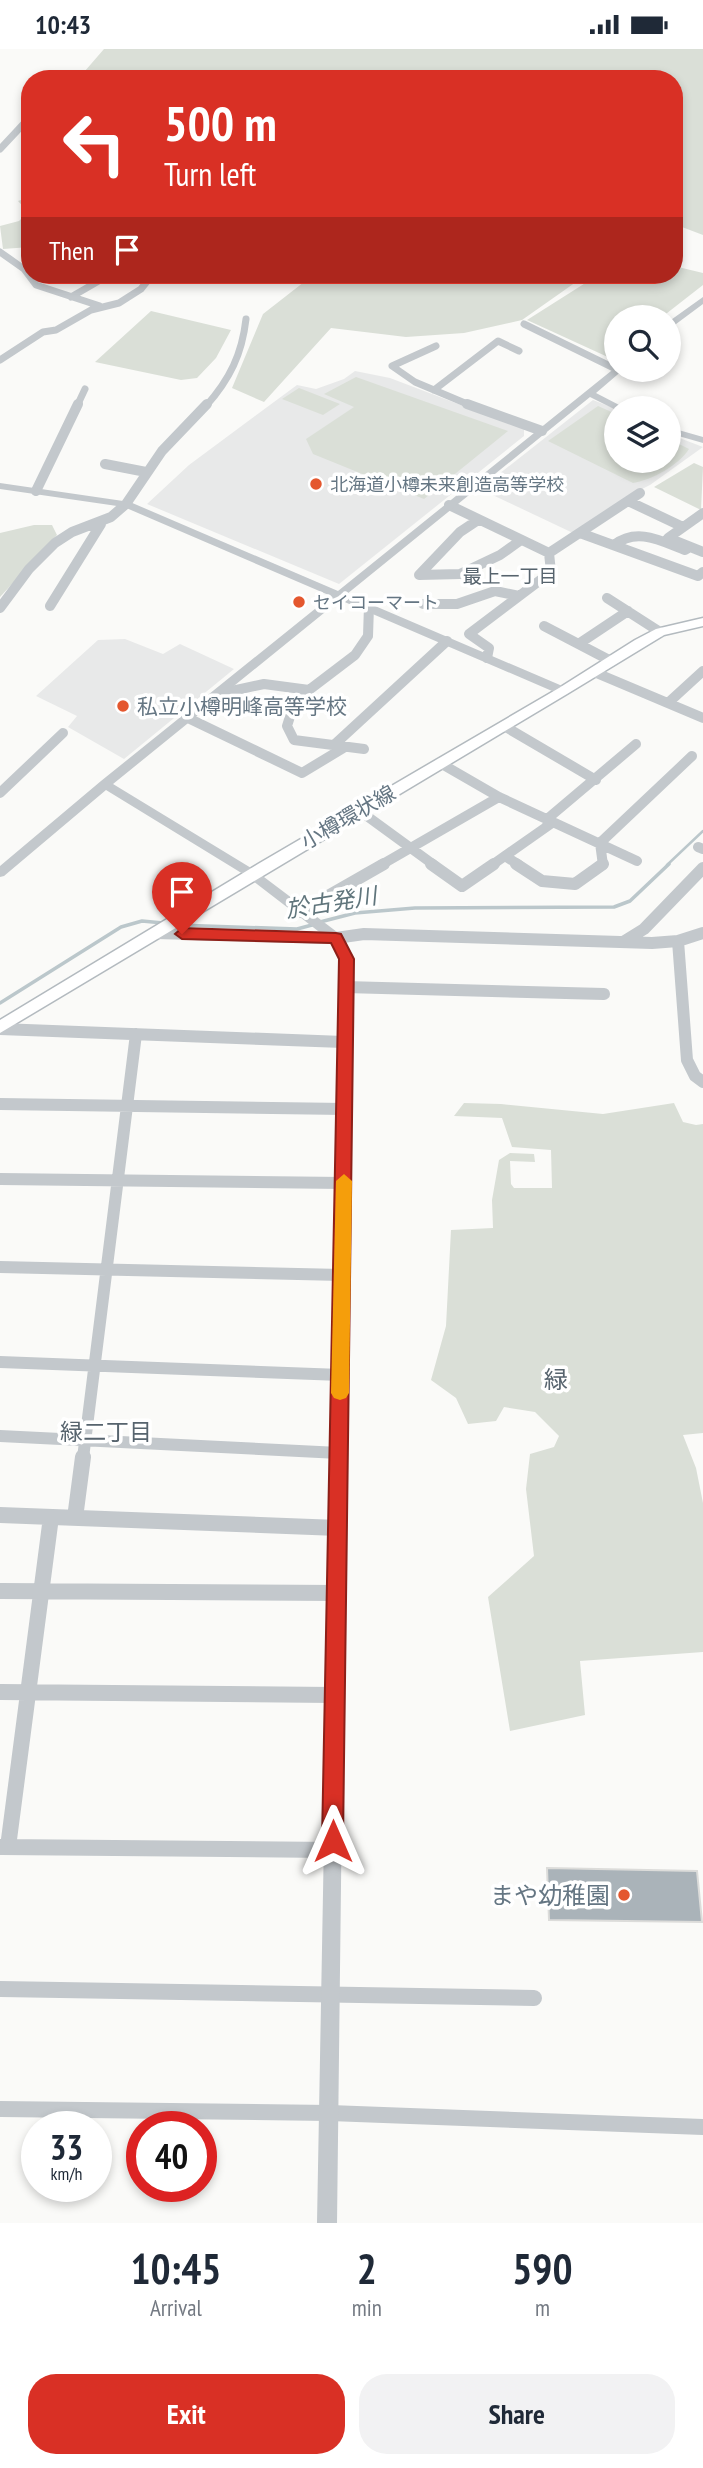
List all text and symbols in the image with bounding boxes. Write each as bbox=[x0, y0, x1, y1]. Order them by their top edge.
text: 10:43 bbox=[35, 8, 91, 41]
text: 500 m bbox=[164, 91, 277, 155]
icon: left bbox=[49, 98, 140, 189]
text: Turn left bbox=[164, 153, 256, 195]
icon: arrive bbox=[108, 231, 146, 269]
text: Then bbox=[49, 234, 94, 267]
map controls bbox=[604, 305, 681, 473]
button: search bbox=[604, 305, 681, 382]
button: layers bbox=[604, 396, 681, 473]
place label: 北海道小樽未来創造高等学校 bbox=[330, 473, 564, 496]
marker: 北海道小樽未来創造高等学校 bbox=[308, 476, 324, 492]
district label: 最上一丁目 bbox=[462, 564, 558, 588]
place label: セイコーマート bbox=[313, 591, 439, 614]
marker: セイコーマート bbox=[291, 594, 307, 610]
place label: 私立小樽明峰高等学校 bbox=[137, 693, 347, 720]
marker: 私立小樽明峰高等学校 bbox=[115, 698, 131, 714]
street label: 小樽環状線 bbox=[296, 779, 400, 855]
pin bbox=[152, 862, 212, 934]
icon: arrive bbox=[163, 873, 201, 911]
water label: 於古発川 bbox=[283, 880, 382, 924]
district label: 緑 bbox=[544, 1364, 568, 1395]
district label: 緑二丁目 bbox=[60, 1417, 152, 1446]
position arrow bbox=[296, 1804, 370, 1878]
place label: まや幼稚園 bbox=[490, 1880, 610, 1911]
marker: まや幼稚園 bbox=[616, 1887, 632, 1903]
speed limit sign: 40 bbox=[126, 2111, 217, 2202]
text: 33 bbox=[50, 2124, 83, 2170]
text: km/h bbox=[51, 2162, 82, 2185]
text: 10:45 bbox=[130, 2241, 221, 2296]
text: 2 bbox=[357, 2241, 377, 2296]
text: 590 bbox=[512, 2241, 573, 2296]
text: Arrival bbox=[150, 2293, 202, 2322]
text: min bbox=[352, 2293, 382, 2322]
text: m bbox=[535, 2293, 550, 2322]
button: Exit bbox=[28, 2374, 345, 2454]
button: Share bbox=[359, 2374, 675, 2454]

